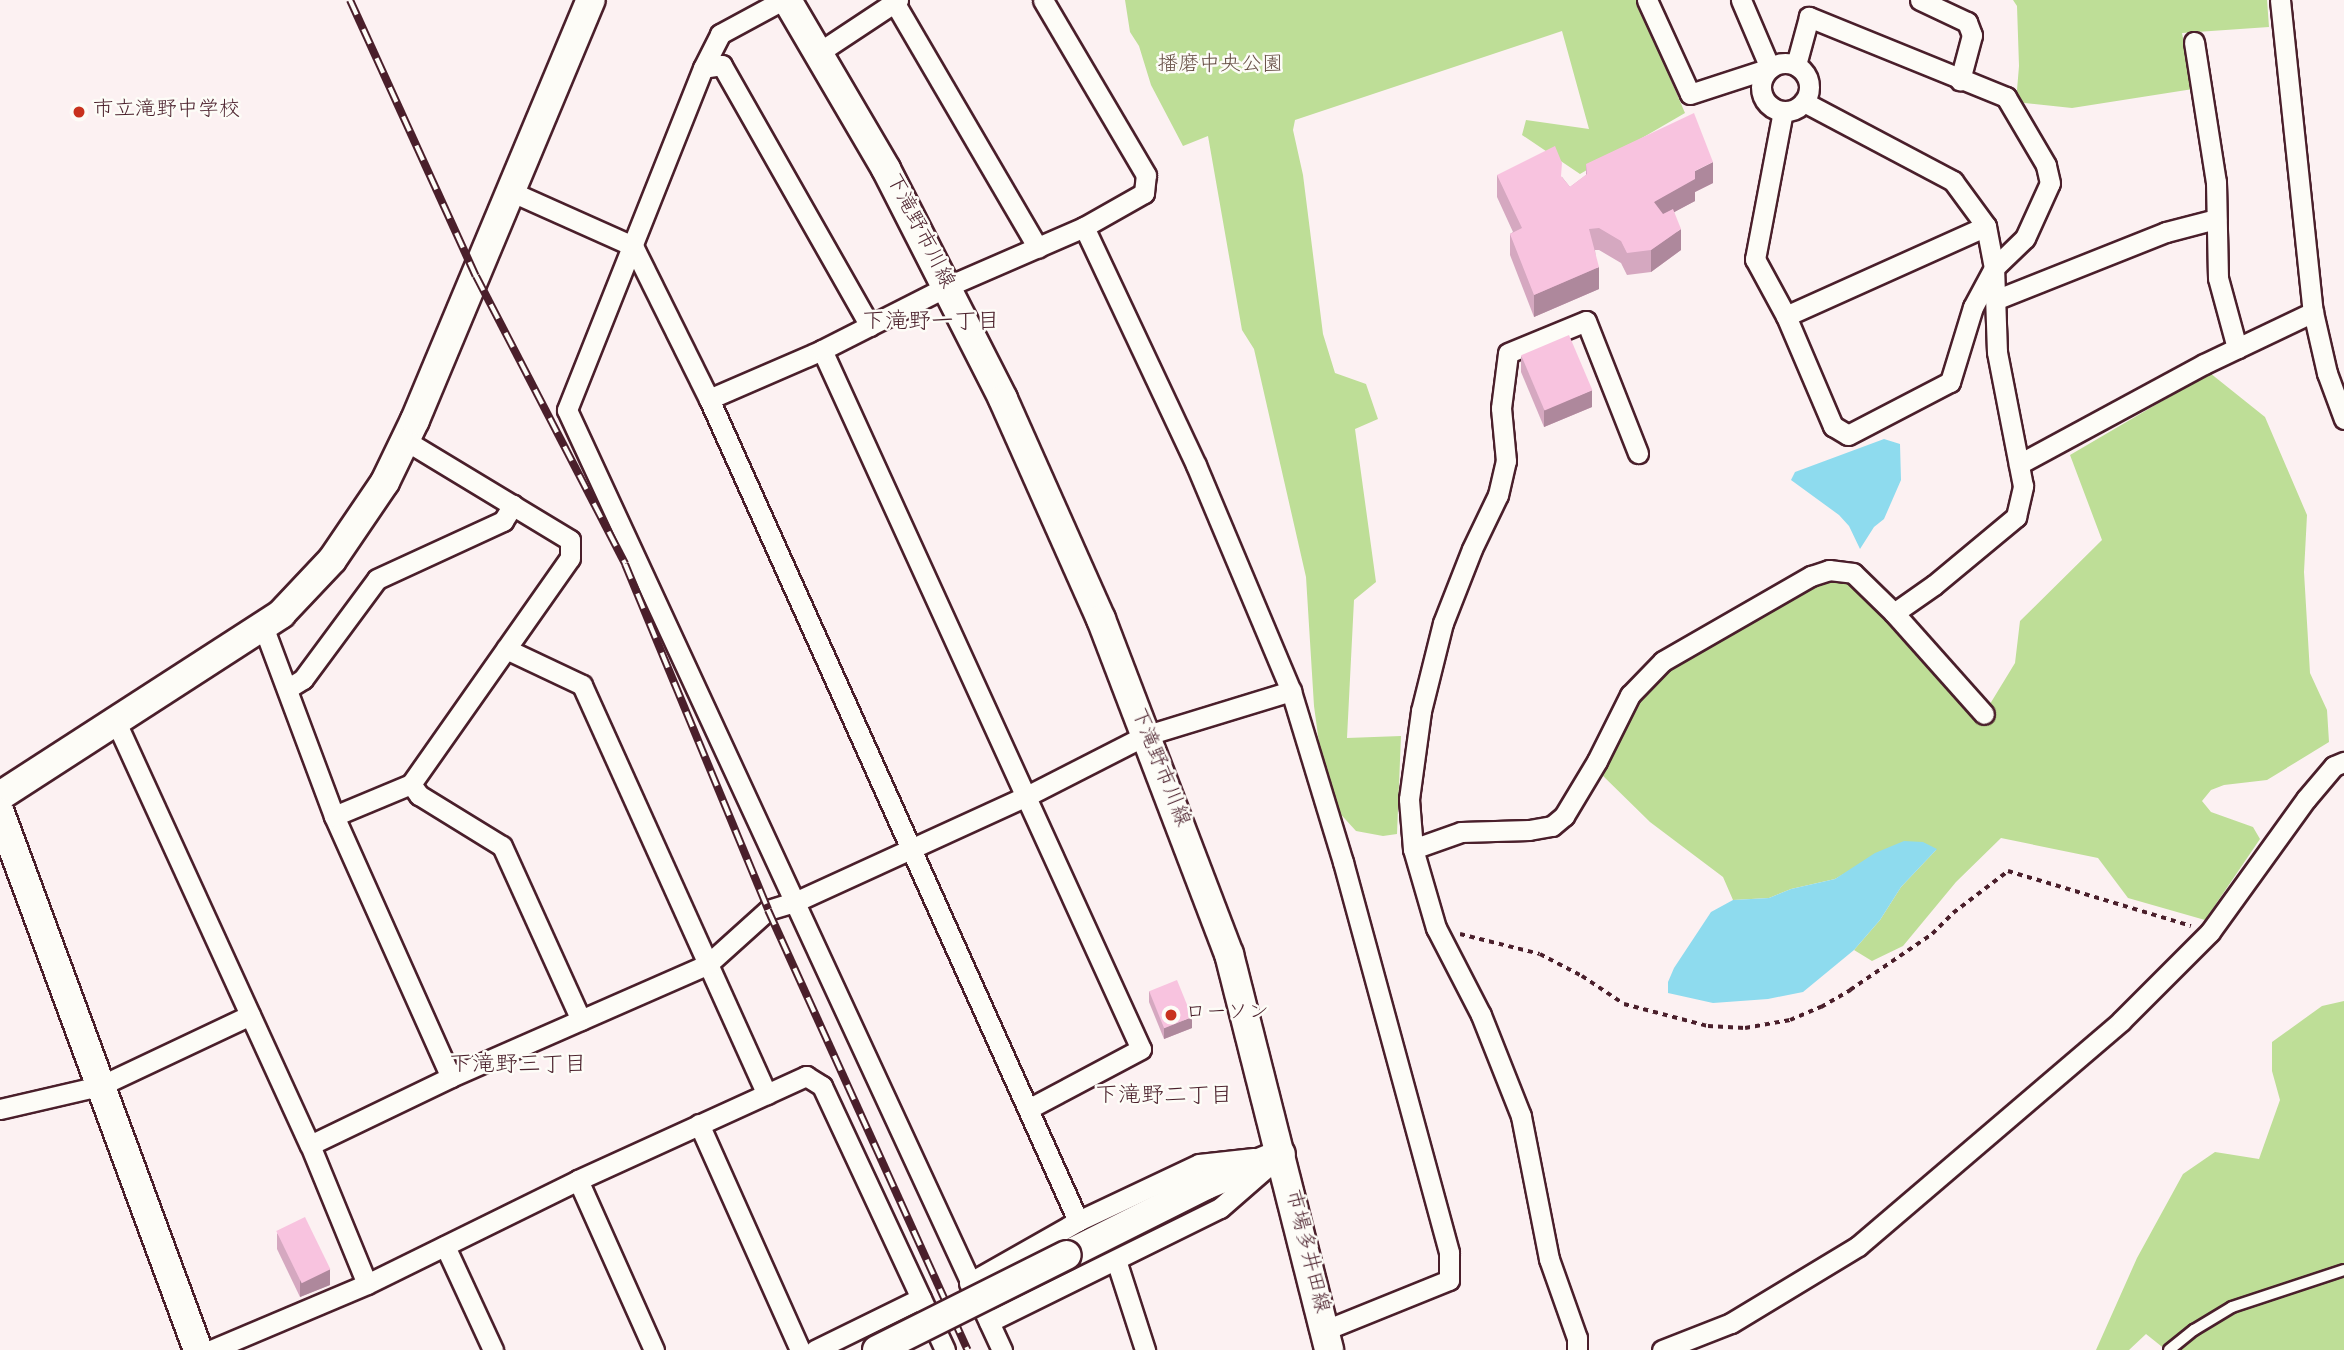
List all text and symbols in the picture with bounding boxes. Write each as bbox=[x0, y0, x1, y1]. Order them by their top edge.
park label: 播磨中央公園 bbox=[1157, 54, 1283, 80]
place label: 市立滝野中学校 bbox=[93, 99, 240, 125]
marker: 市立滝野中学校 bbox=[71, 104, 87, 120]
street label: 下滝野市川線 bbox=[878, 170, 958, 294]
district label: 下滝野一丁目 bbox=[862, 310, 1000, 338]
street label: 下滝野市川線 bbox=[1123, 705, 1193, 831]
place label: ローソン bbox=[1185, 1002, 1269, 1028]
marker: ローソン bbox=[1163, 1007, 1179, 1023]
district label: 下滝野三丁目 bbox=[449, 1053, 587, 1081]
district label: 下滝野二丁目 bbox=[1095, 1084, 1233, 1112]
street label: 市場多井田線 bbox=[1278, 1188, 1332, 1316]

